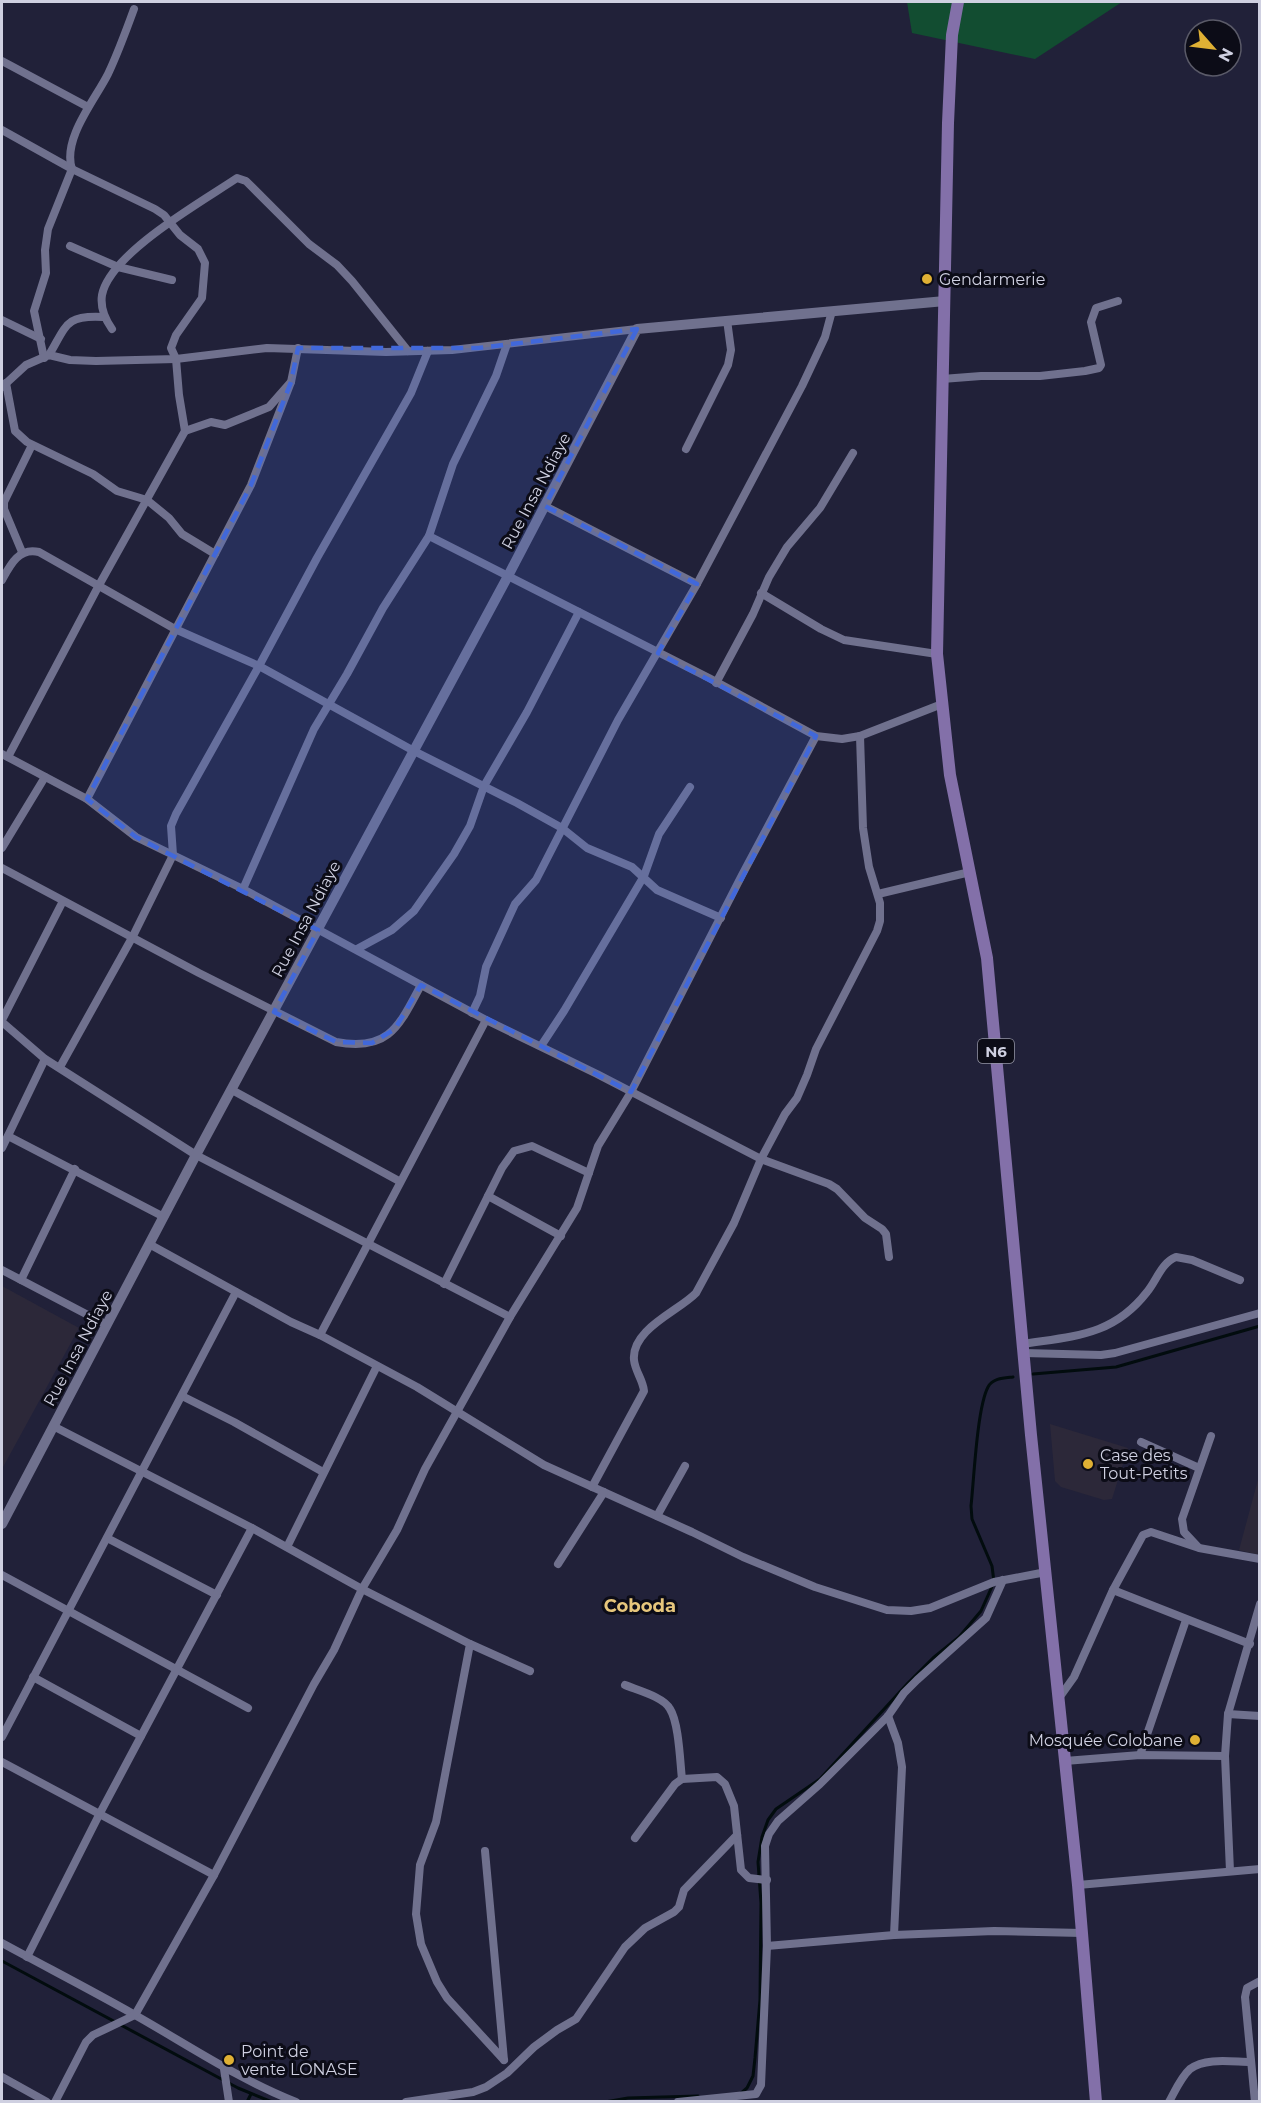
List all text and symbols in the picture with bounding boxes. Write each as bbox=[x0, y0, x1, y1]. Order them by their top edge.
north arrow bbox=[1183, 18, 1243, 78]
text: N bbox=[1214, 45, 1237, 65]
place label: Gendarmerie bbox=[939, 270, 1045, 289]
marker: Gendarmerie bbox=[920, 272, 934, 286]
street label: Rue Insa Ndiaye bbox=[497, 430, 575, 552]
street label: Rue Insa Ndiaye bbox=[267, 858, 345, 980]
road number: N6 bbox=[978, 1039, 1014, 1063]
street label: Rue Insa Ndiaye bbox=[39, 1287, 117, 1409]
place label: Case des Tout-Petits bbox=[1100, 1446, 1188, 1483]
marker: Case des Tout-Petits bbox=[1081, 1457, 1095, 1471]
district label: Coboda bbox=[604, 1595, 676, 1617]
place label: Mosquée Colobane bbox=[1029, 1731, 1183, 1750]
marker: Mosquée Colobane bbox=[1188, 1733, 1202, 1747]
place label: Point de vente LONASE bbox=[241, 2042, 358, 2079]
marker: Point de vente LONASE bbox=[222, 2053, 236, 2067]

